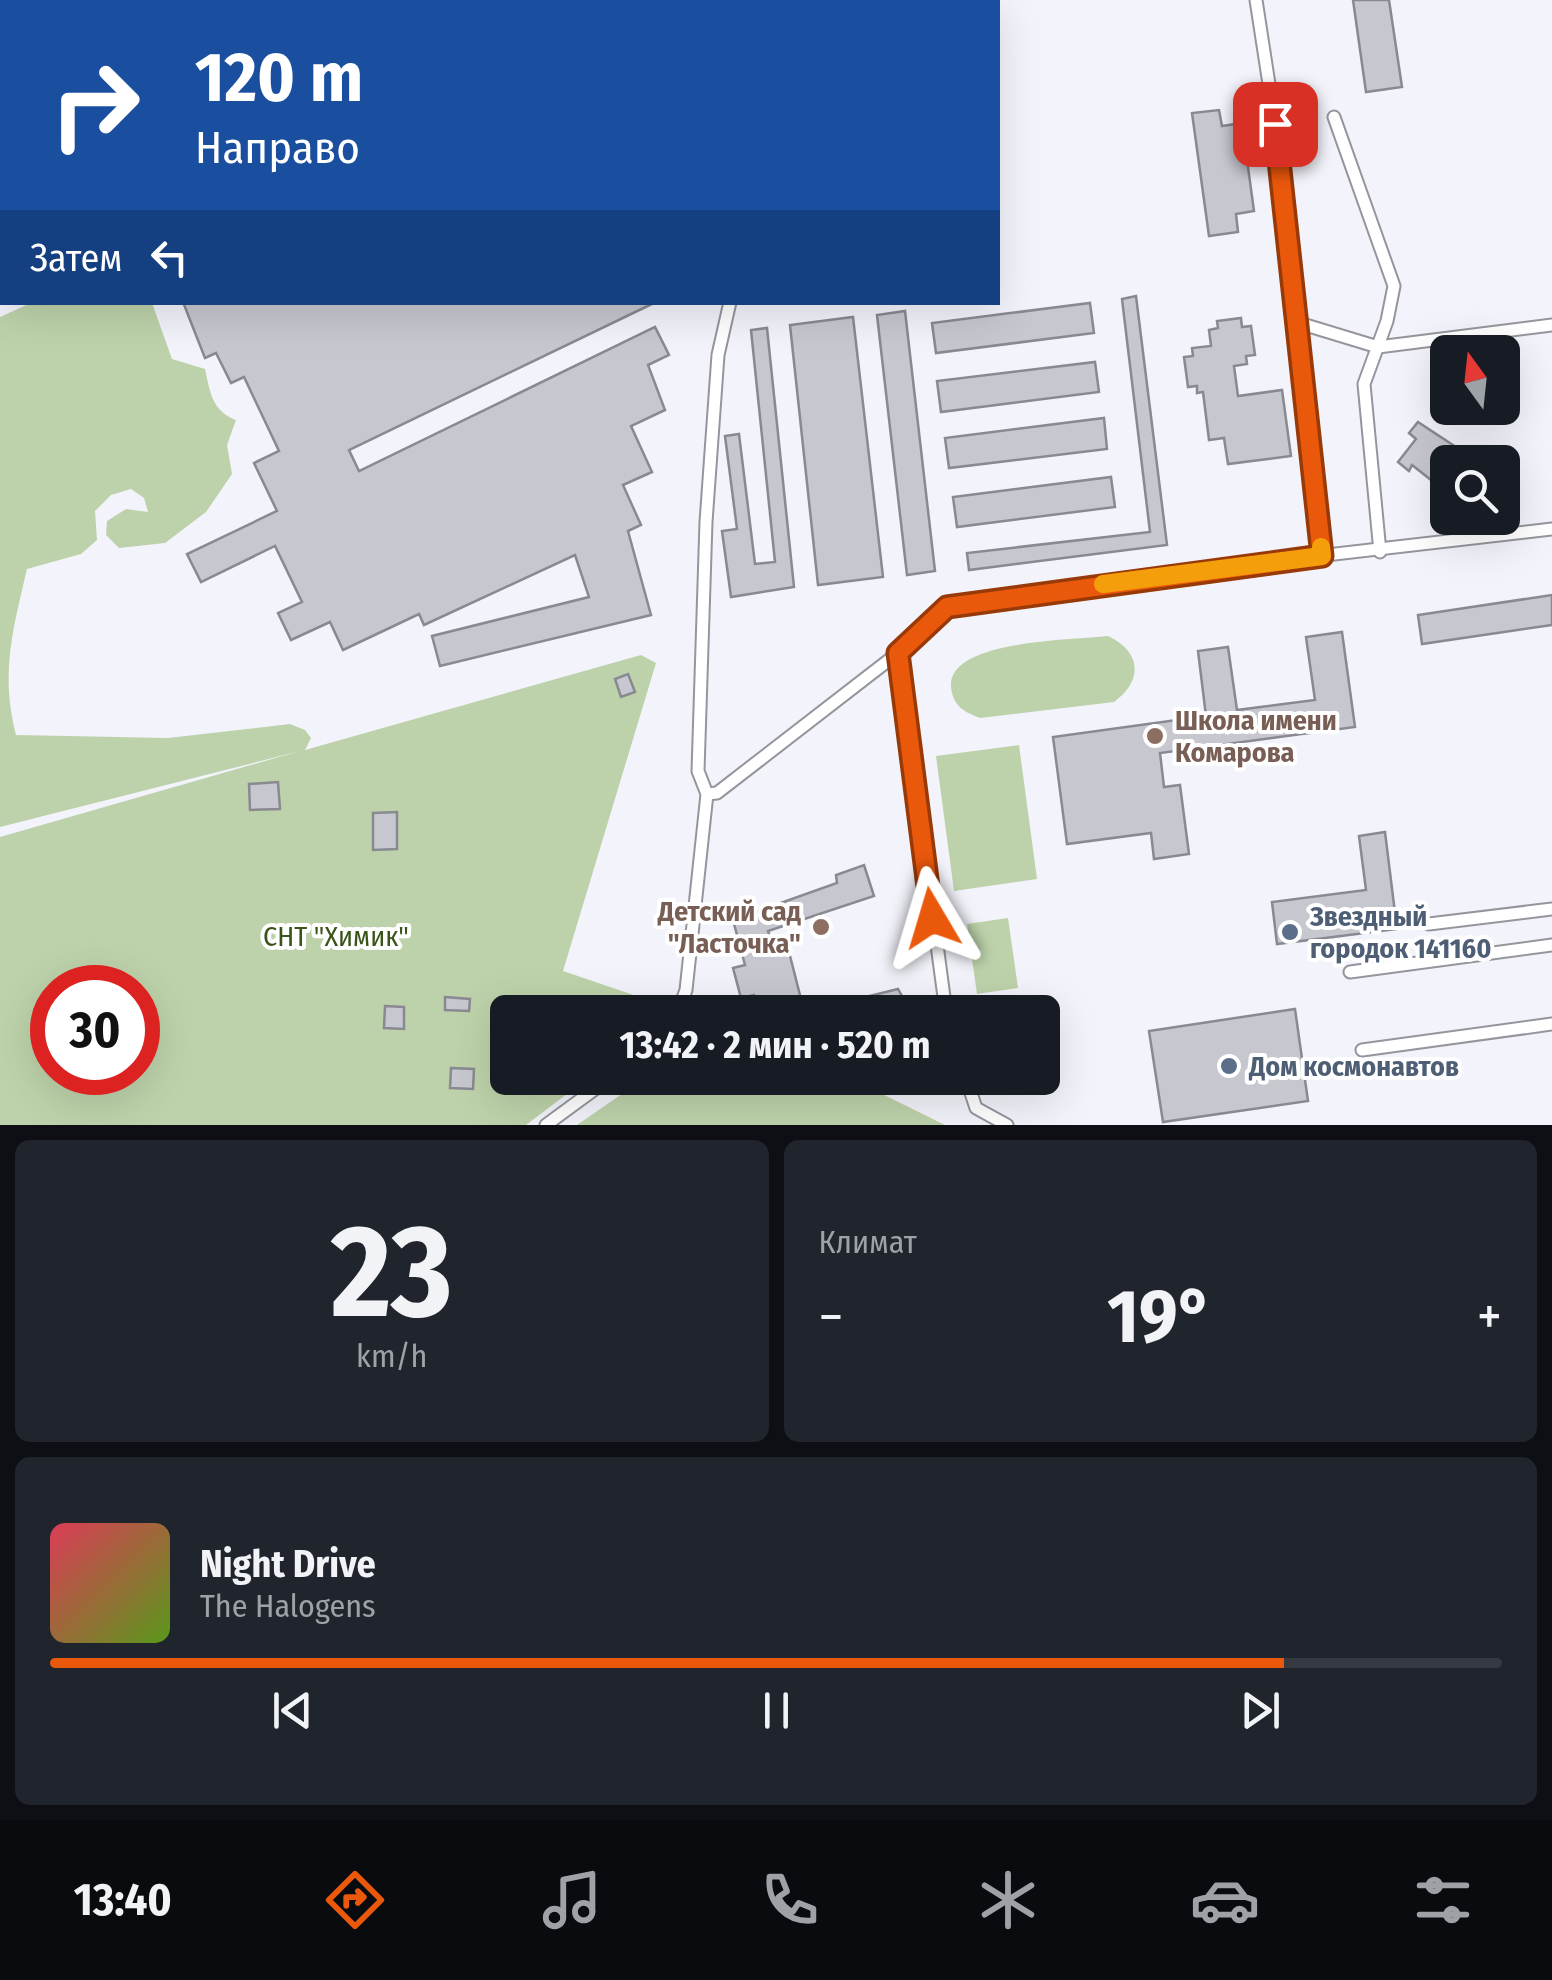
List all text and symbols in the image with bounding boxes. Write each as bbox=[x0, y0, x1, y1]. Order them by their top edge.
text: 120 m bbox=[195, 36, 363, 120]
icon: right bbox=[30, 40, 160, 170]
pin bbox=[1233, 82, 1318, 167]
icon: arrive bbox=[1248, 97, 1303, 152]
text: Направо bbox=[195, 121, 360, 175]
icon: left bbox=[142, 230, 197, 285]
text: Затем bbox=[30, 235, 122, 281]
north arrow bbox=[1430, 335, 1520, 425]
map controls bbox=[1430, 335, 1520, 535]
button: search bbox=[1430, 445, 1520, 535]
place label: Школа имени Комарова bbox=[1175, 704, 1337, 769]
marker: Школа имени Комарова bbox=[1144, 725, 1166, 747]
position arrow bbox=[880, 866, 984, 970]
place label: Детский сад "Ласточка" bbox=[657, 895, 801, 960]
place label: Звездный городок 141160 bbox=[1309, 900, 1492, 965]
marker: Детский сад "Ласточка" bbox=[810, 916, 832, 938]
park label: СНТ "Химик" bbox=[263, 920, 409, 953]
marker: Звездный городок 141160 bbox=[1279, 921, 1301, 943]
speed limit sign: 30 bbox=[30, 965, 160, 1095]
text: 13:42 · 2 мин · 520 m bbox=[619, 1022, 931, 1068]
place label: Дом космонавтов bbox=[1248, 1050, 1459, 1083]
marker: Дом космонавтов bbox=[1218, 1055, 1240, 1077]
text: 23 bbox=[331, 1194, 453, 1350]
text: Климат bbox=[819, 1223, 917, 1261]
text: 19° bbox=[1107, 1272, 1213, 1362]
text: − bbox=[819, 1284, 843, 1350]
text: + bbox=[1477, 1284, 1502, 1350]
text: km/h bbox=[356, 1337, 427, 1375]
text: Night Drive bbox=[200, 1541, 376, 1587]
text: The Halogens bbox=[200, 1587, 376, 1625]
icon: previous bbox=[265, 1683, 320, 1738]
icon: pause bbox=[749, 1683, 804, 1738]
icon: next bbox=[1233, 1683, 1288, 1738]
icon: directions bbox=[320, 1865, 390, 1935]
icon: music bbox=[537, 1865, 607, 1935]
icon: phone bbox=[755, 1865, 825, 1935]
icon: climate bbox=[973, 1865, 1043, 1935]
icon: car bbox=[1190, 1865, 1260, 1935]
icon: filters bbox=[1408, 1865, 1478, 1935]
text: 13:40 bbox=[74, 1873, 172, 1927]

